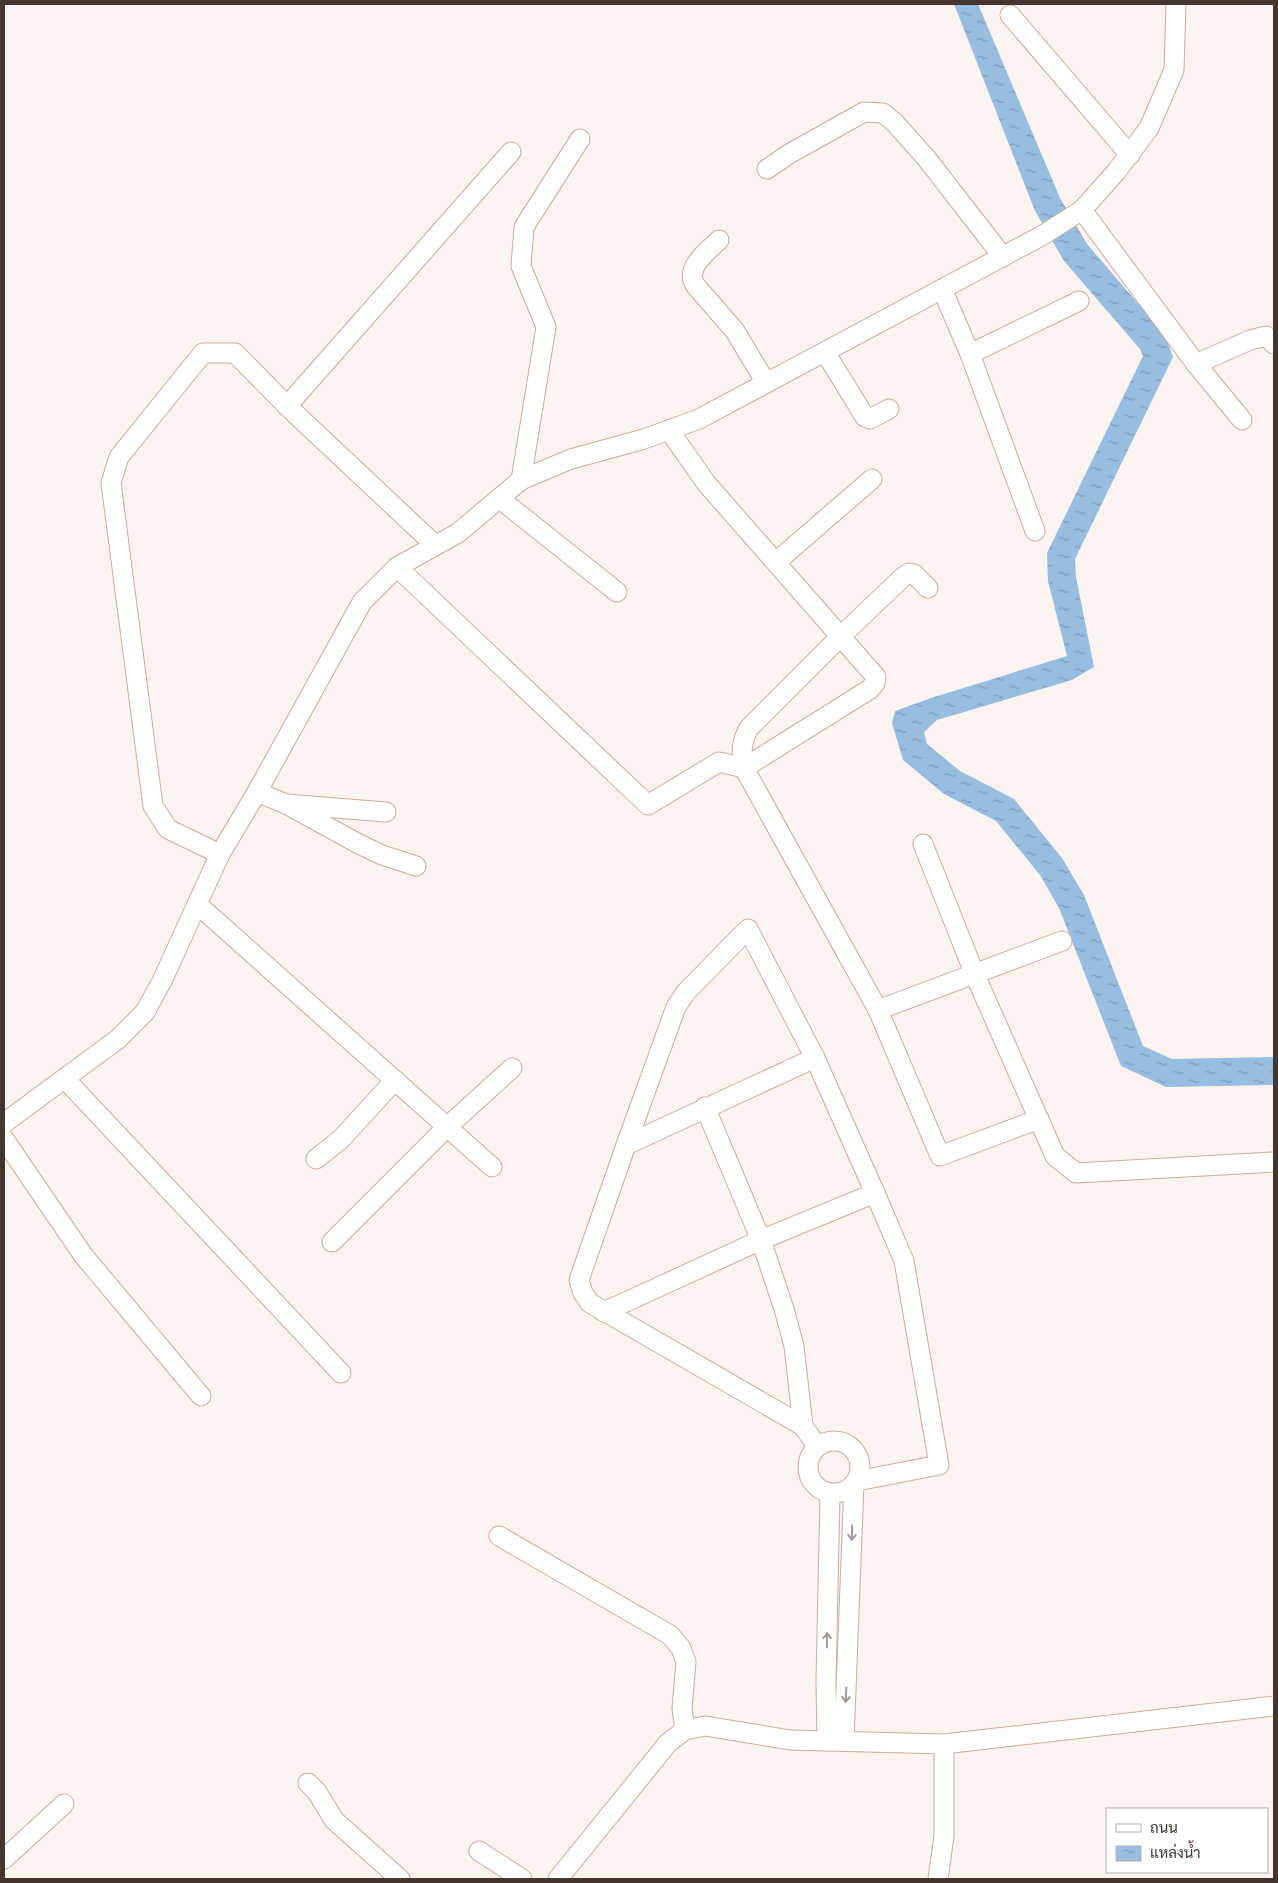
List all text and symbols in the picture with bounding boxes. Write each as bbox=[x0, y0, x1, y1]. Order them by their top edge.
one-way arrow bbox=[847, 1524, 857, 1541]
one-way arrow bbox=[822, 1632, 832, 1648]
one-way arrow bbox=[841, 1686, 851, 1703]
legend bbox=[1106, 1808, 1268, 1873]
text: ถนน bbox=[1150, 1819, 1178, 1837]
text: แหล่งน้ำ bbox=[1150, 1840, 1201, 1862]

